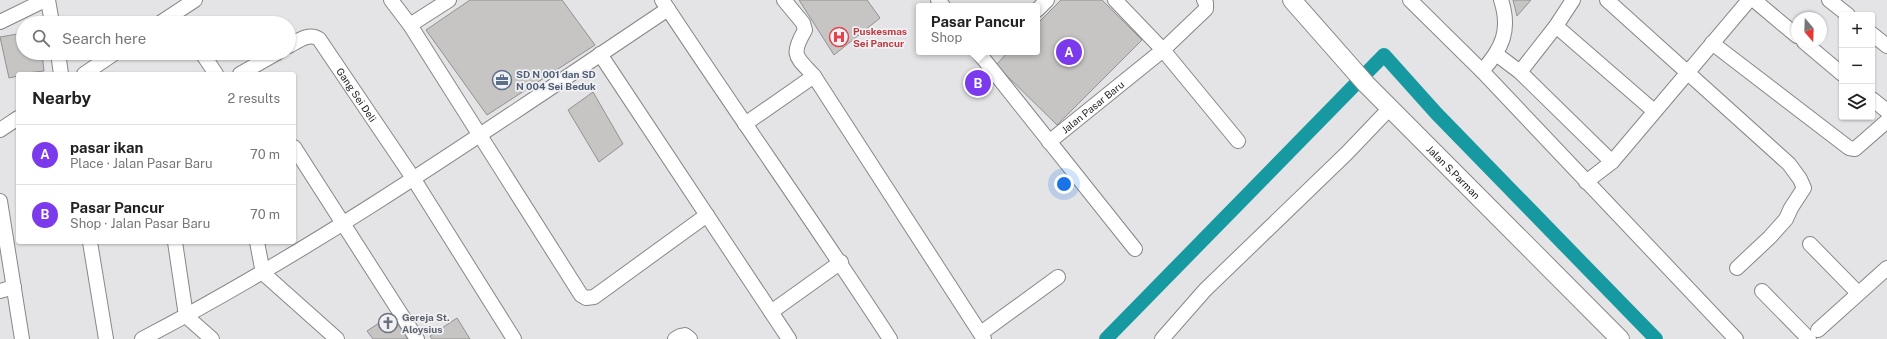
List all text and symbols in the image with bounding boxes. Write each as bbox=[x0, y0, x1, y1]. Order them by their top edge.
popup bbox=[916, 3, 1040, 55]
north arrow bbox=[1791, 12, 1827, 48]
map controls bbox=[1839, 12, 1875, 120]
button: + bbox=[1839, 12, 1875, 48]
text: Pasar Pancur bbox=[931, 13, 1025, 30]
search box bbox=[16, 16, 296, 60]
place label: Puskesmas Sei Pancur bbox=[853, 25, 907, 49]
hospital icon: Puskesmas Sei Pancur bbox=[828, 26, 850, 48]
icon: search bbox=[30, 27, 52, 49]
text: Search here bbox=[62, 30, 146, 47]
text: Shop bbox=[931, 30, 962, 45]
pin: A bbox=[1056, 37, 1082, 67]
button: − bbox=[1839, 48, 1875, 84]
street label: Gang Sei Deli bbox=[334, 65, 379, 124]
place label: SD N 001 dan SD N 004 Sei Beduk bbox=[516, 68, 596, 92]
pin: B bbox=[965, 68, 991, 98]
office icon: SD N 001 dan SD N 004 Sei Beduk bbox=[491, 69, 513, 91]
street label: Jalan Pasar Baru bbox=[1059, 78, 1126, 136]
button: layers bbox=[1839, 84, 1875, 120]
text: Nearby bbox=[32, 88, 91, 108]
text: 2 results bbox=[228, 91, 280, 106]
text: pasar ikan bbox=[70, 139, 143, 156]
street label: Jalan S.Parman bbox=[1424, 143, 1483, 201]
text: A bbox=[40, 147, 50, 162]
text: 70 m bbox=[250, 147, 280, 162]
text: Place · Jalan Pasar Baru bbox=[70, 156, 213, 171]
your location bbox=[1054, 174, 1074, 194]
text: Pasar Pancur bbox=[70, 199, 164, 216]
text: B bbox=[41, 207, 49, 222]
text: 70 m bbox=[250, 207, 280, 222]
text: Shop · Jalan Pasar Baru bbox=[70, 216, 210, 231]
place label: Gereja St. Aloysius bbox=[402, 311, 450, 335]
church icon: Gereja St. Aloysius bbox=[377, 312, 399, 334]

